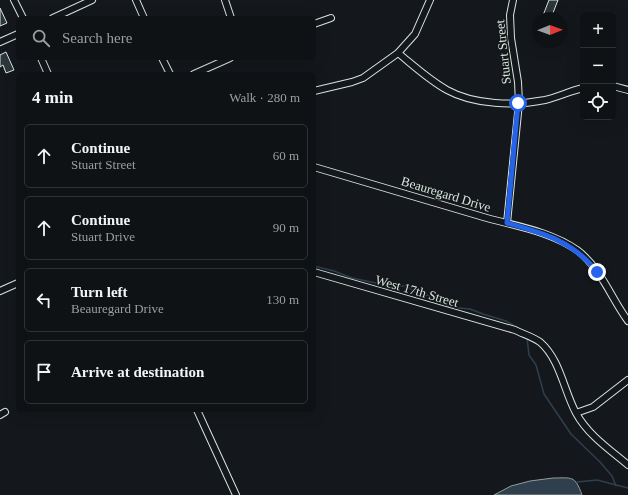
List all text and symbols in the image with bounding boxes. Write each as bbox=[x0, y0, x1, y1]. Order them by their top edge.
north arrow bbox=[532, 12, 568, 48]
map controls bbox=[580, 12, 616, 120]
button: + bbox=[580, 12, 616, 48]
search box bbox=[16, 16, 316, 60]
street label: Stuart Street bbox=[492, 19, 514, 85]
icon: search bbox=[30, 27, 52, 49]
text: Search here bbox=[62, 30, 132, 46]
button: − bbox=[580, 48, 616, 84]
button: locate bbox=[580, 84, 616, 120]
text: 4 min bbox=[32, 88, 73, 107]
text: Walk · 280 m bbox=[229, 90, 300, 105]
route start bbox=[509, 94, 527, 112]
text: Continue bbox=[71, 140, 130, 156]
icon: ahead bbox=[33, 145, 55, 167]
text: 60 m bbox=[273, 148, 299, 163]
text: Stuart Street bbox=[71, 157, 136, 172]
street label: Beauregard Drive bbox=[399, 173, 493, 215]
text: Continue bbox=[71, 212, 130, 228]
icon: ahead bbox=[33, 217, 55, 239]
text: 90 m bbox=[273, 220, 299, 235]
text: Stuart Drive bbox=[71, 229, 135, 244]
route end bbox=[588, 263, 606, 281]
street label: West 17th Street bbox=[374, 272, 461, 310]
text: Turn left bbox=[71, 284, 128, 300]
icon: left bbox=[33, 289, 55, 311]
text: 130 m bbox=[266, 292, 299, 307]
text: Beauregard Drive bbox=[71, 301, 164, 316]
icon: arrive bbox=[33, 361, 55, 383]
text: Arrive at destination bbox=[71, 364, 204, 380]

